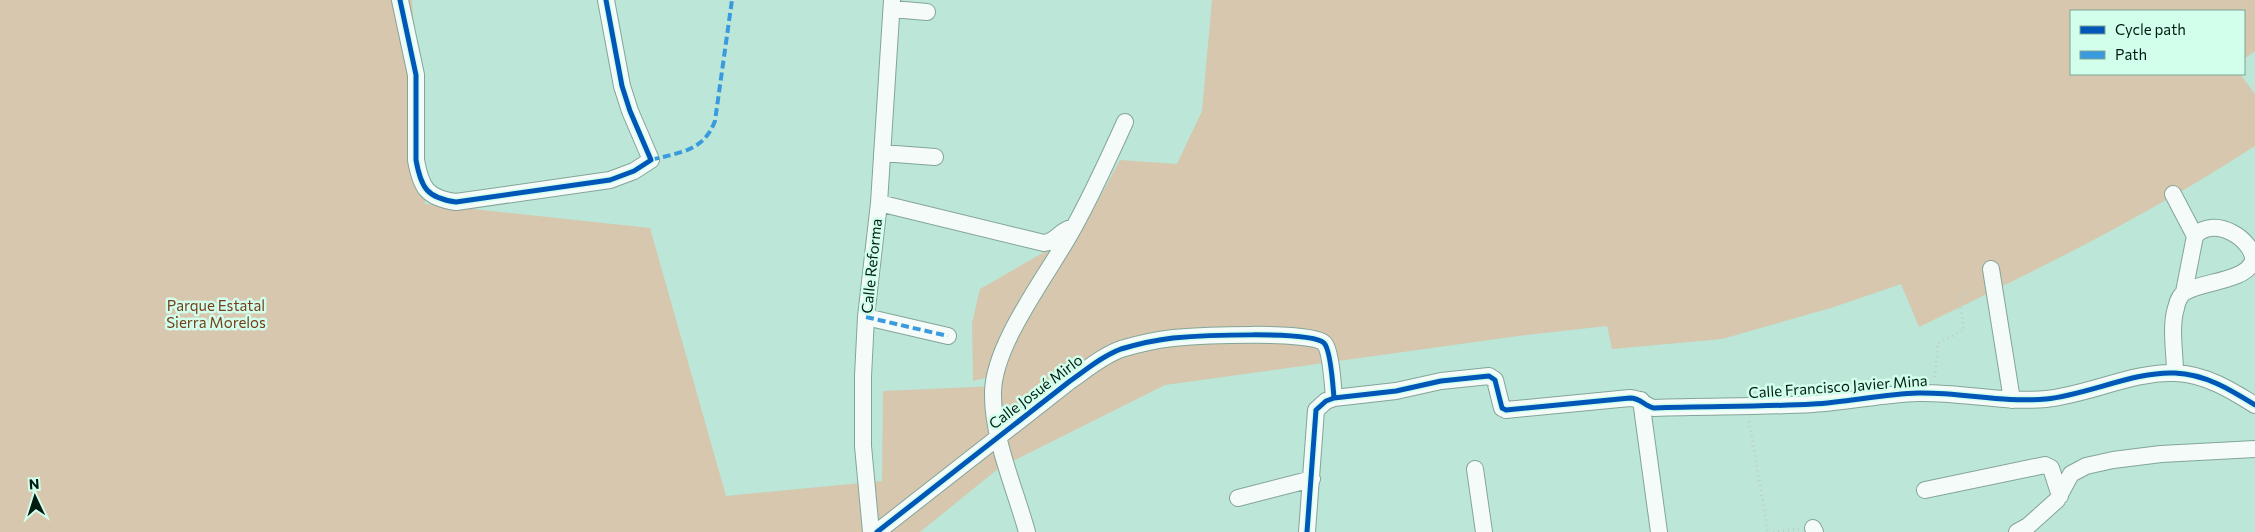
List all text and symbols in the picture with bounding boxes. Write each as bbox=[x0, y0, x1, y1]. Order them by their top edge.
legend bbox=[2070, 10, 2245, 75]
text: Cycle path bbox=[2115, 20, 2186, 38]
text: Path bbox=[2115, 45, 2147, 63]
street label: Calle Reforma bbox=[857, 218, 885, 314]
park label: Parque Estatal Sierra Morelos bbox=[166, 296, 266, 331]
street label: Calle Josué Mirlo bbox=[985, 350, 1086, 432]
street label: Calle Francisco Javier Mina bbox=[1748, 371, 1928, 401]
north arrow bbox=[10, 472, 60, 522]
text: N bbox=[28, 475, 40, 492]

